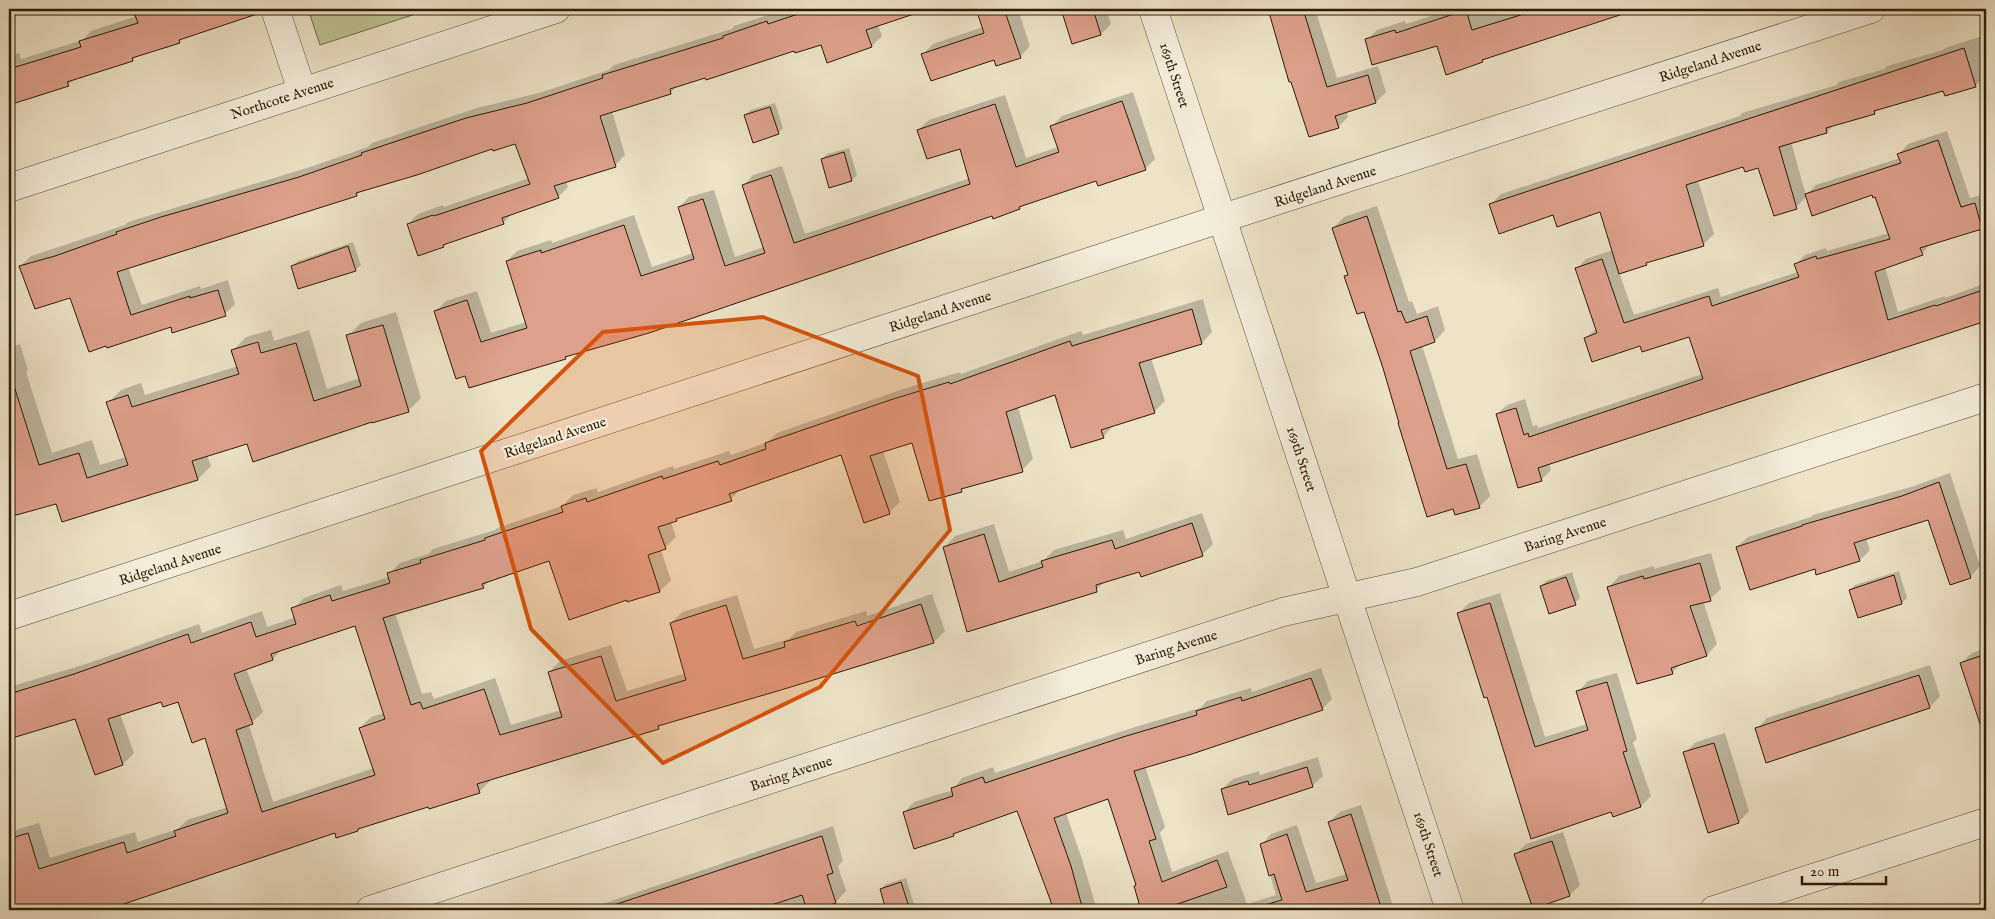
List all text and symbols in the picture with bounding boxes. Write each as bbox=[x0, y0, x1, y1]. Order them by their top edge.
street label: Ridgeland Avenue bbox=[1657, 37, 1764, 87]
street label: 169th Street bbox=[1155, 41, 1193, 110]
street label: Northcote Avenue bbox=[229, 74, 337, 124]
street label: Ridgeland Avenue bbox=[1272, 162, 1379, 212]
street label: Ridgeland Avenue bbox=[887, 287, 994, 337]
street label: Ridgeland Avenue bbox=[502, 413, 609, 463]
street label: 169th Street bbox=[1282, 425, 1320, 494]
street label: Baring Avenue bbox=[1522, 513, 1609, 557]
street label: Ridgeland Avenue bbox=[117, 540, 224, 590]
street label: Baring Avenue bbox=[1133, 626, 1220, 670]
street label: Baring Avenue bbox=[748, 752, 835, 796]
street label: 169th Street bbox=[1409, 810, 1447, 879]
scale bar bbox=[1802, 854, 1886, 886]
text: 20 m bbox=[1810, 862, 1840, 881]

